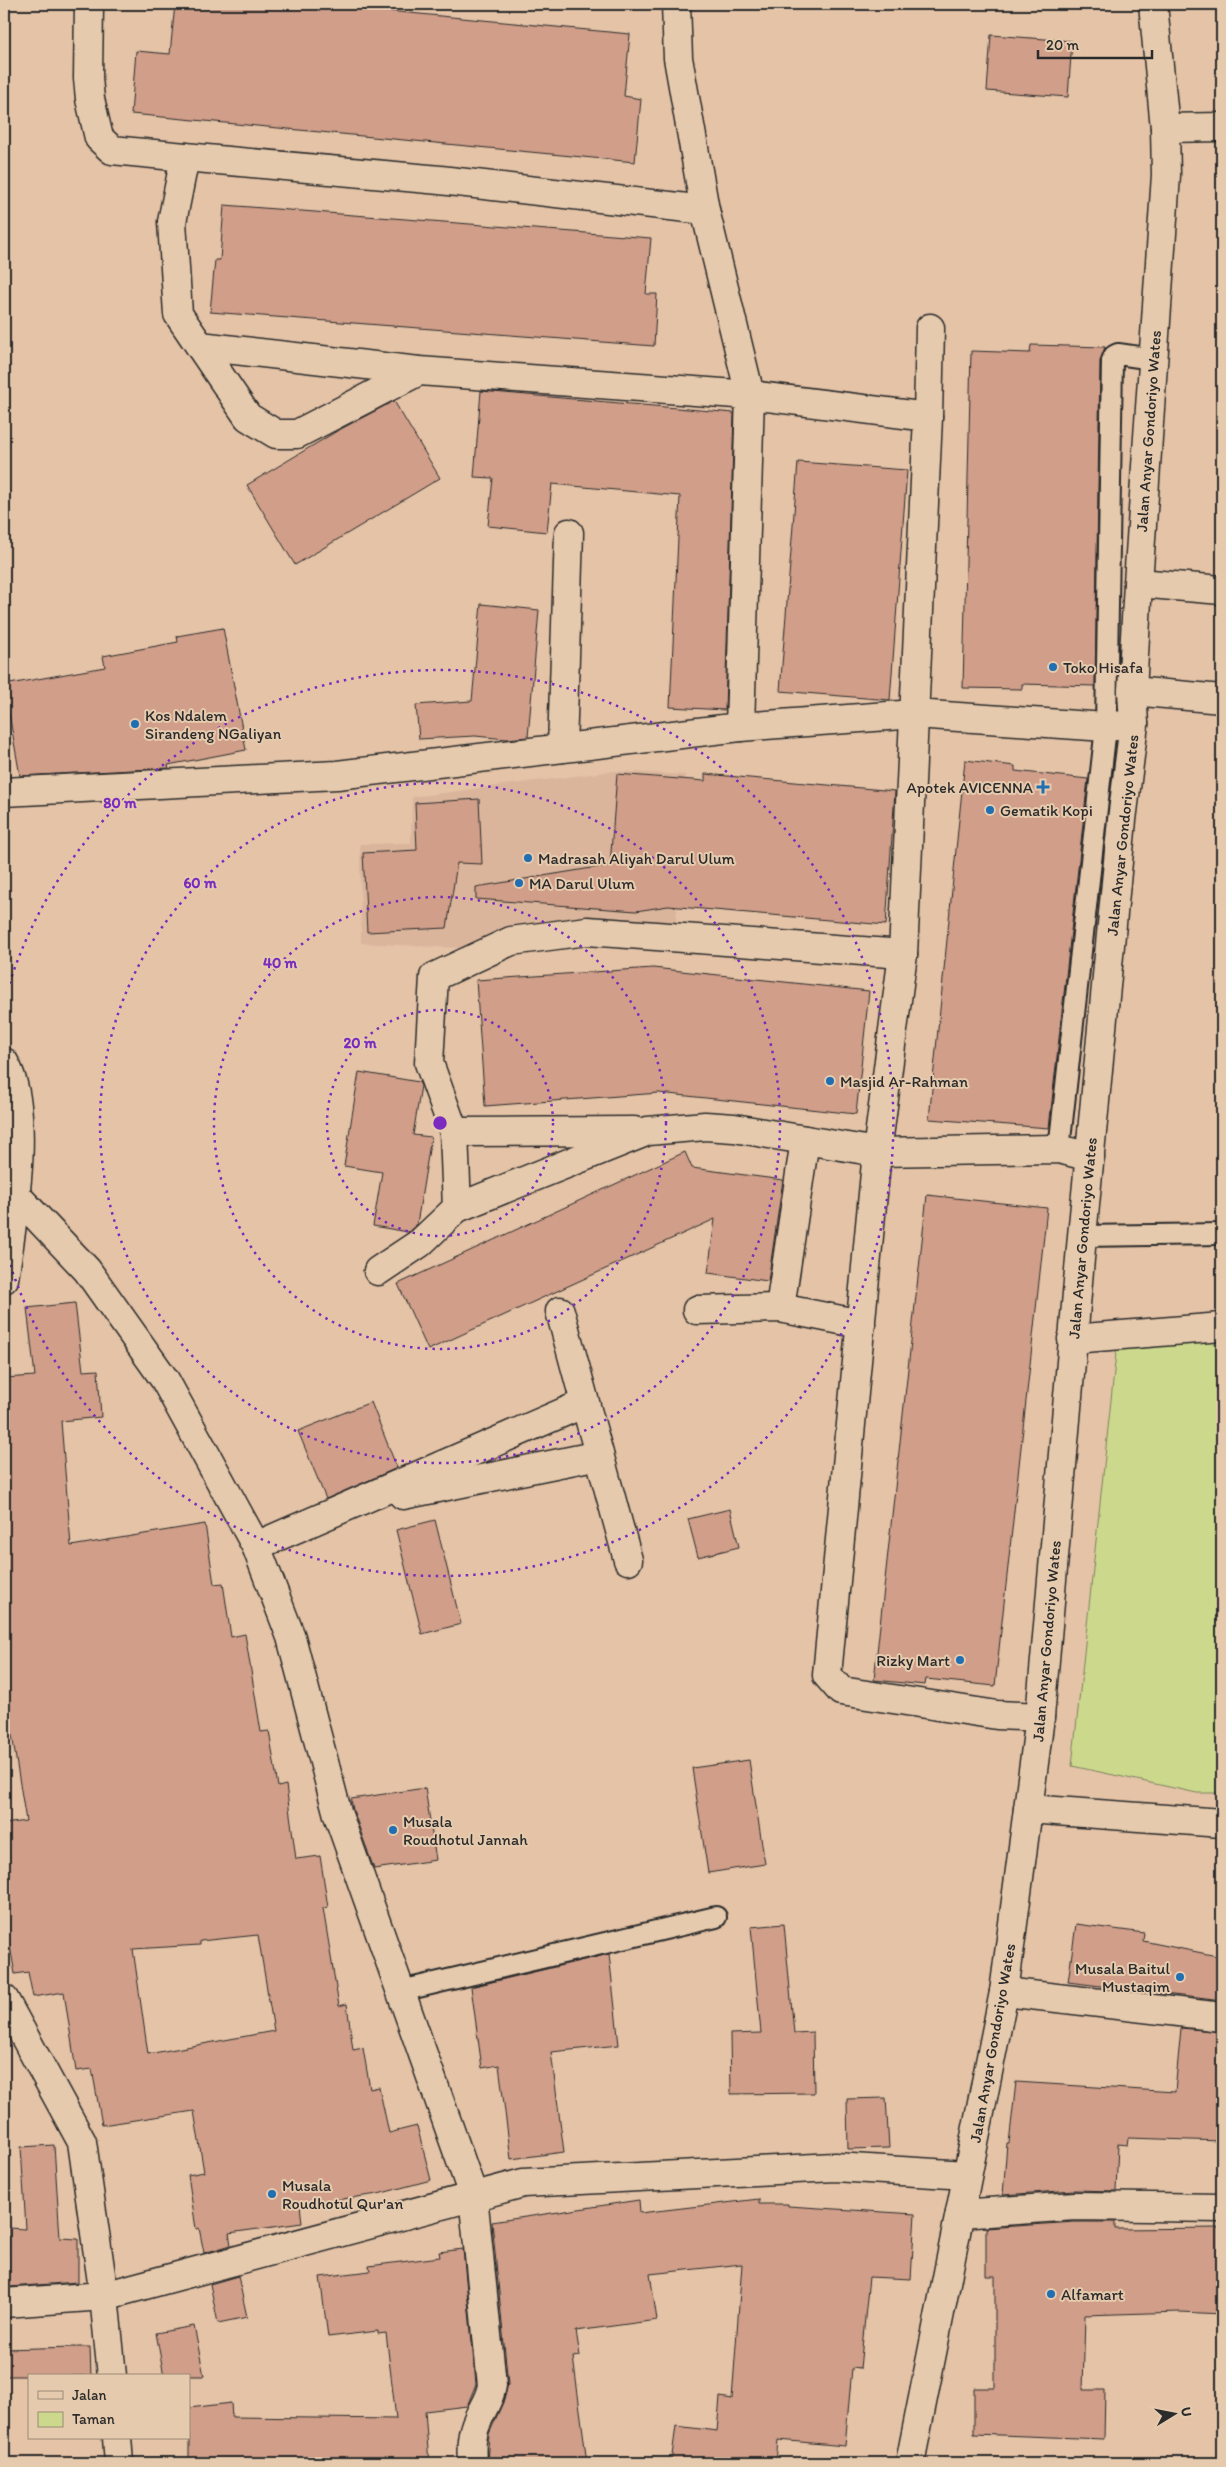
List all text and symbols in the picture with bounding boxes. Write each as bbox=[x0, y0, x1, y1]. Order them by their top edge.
scale bar bbox=[1038, 28, 1152, 60]
text: 20 m bbox=[1046, 36, 1080, 54]
street label: Jalan Anyar Gondoriyo Wates bbox=[1132, 330, 1165, 533]
place label: Toko Hisafa bbox=[1063, 658, 1143, 677]
marker: Toko Hisafa bbox=[1047, 661, 1059, 673]
place label: Kos Ndalem Sirandeng NGaliyan bbox=[145, 706, 282, 743]
marker: Kos Ndalem Sirandeng NGaliyan bbox=[129, 718, 141, 730]
street label: Jalan Anyar Gondoriyo Wates bbox=[1102, 734, 1143, 937]
place label: Apotek AVICENNA bbox=[906, 778, 1033, 797]
marker: Apotek AVICENNA bbox=[1037, 781, 1049, 793]
text: 80 m bbox=[103, 794, 137, 812]
place label: Gematik Kopi bbox=[1000, 801, 1093, 820]
marker: Gematik Kopi bbox=[984, 804, 996, 816]
place label: Madrasah Aliyah Darul Ulum bbox=[538, 849, 735, 868]
marker: Madrasah Aliyah Darul Ulum bbox=[522, 852, 534, 864]
text: 60 m bbox=[183, 874, 217, 892]
place label: MA Darul Ulum bbox=[529, 874, 635, 893]
marker: MA Darul Ulum bbox=[513, 877, 525, 889]
text: 40 m bbox=[263, 954, 298, 972]
text: 20 m bbox=[343, 1034, 377, 1052]
place label: Masjid Ar-Rahman bbox=[840, 1072, 968, 1091]
marker: Masjid Ar-Rahman bbox=[824, 1075, 836, 1087]
centre of rings bbox=[431, 1114, 449, 1132]
street label: Jalan Anyar Gondoriyo Wates bbox=[1064, 1136, 1101, 1340]
street label: Jalan Anyar Gondoriyo Wates bbox=[1028, 1539, 1065, 1743]
place label: Rizky Mart bbox=[876, 1651, 950, 1670]
marker: Rizky Mart bbox=[954, 1654, 966, 1666]
place label: Musala Roudhotul Jannah bbox=[403, 1812, 528, 1849]
marker: Musala Roudhotul Jannah bbox=[387, 1824, 399, 1836]
street label: Jalan Anyar Gondoriyo Wates bbox=[966, 1942, 1019, 2144]
place label: Musala Baitul Mustaqim bbox=[1075, 1959, 1171, 1996]
marker: Musala Baitul Mustaqim bbox=[1174, 1971, 1186, 1983]
place label: Musala Roudhotul Qur'an bbox=[282, 2176, 403, 2213]
marker: Musala Roudhotul Qur'an bbox=[266, 2188, 278, 2200]
place label: Alfamart bbox=[1061, 2285, 1124, 2304]
marker: Alfamart bbox=[1045, 2288, 1057, 2300]
legend bbox=[28, 2374, 190, 2440]
text: Jalan bbox=[72, 2386, 106, 2404]
north arrow bbox=[1148, 2390, 1198, 2440]
text: U bbox=[1177, 2406, 1195, 2418]
text: Taman bbox=[72, 2410, 115, 2428]

